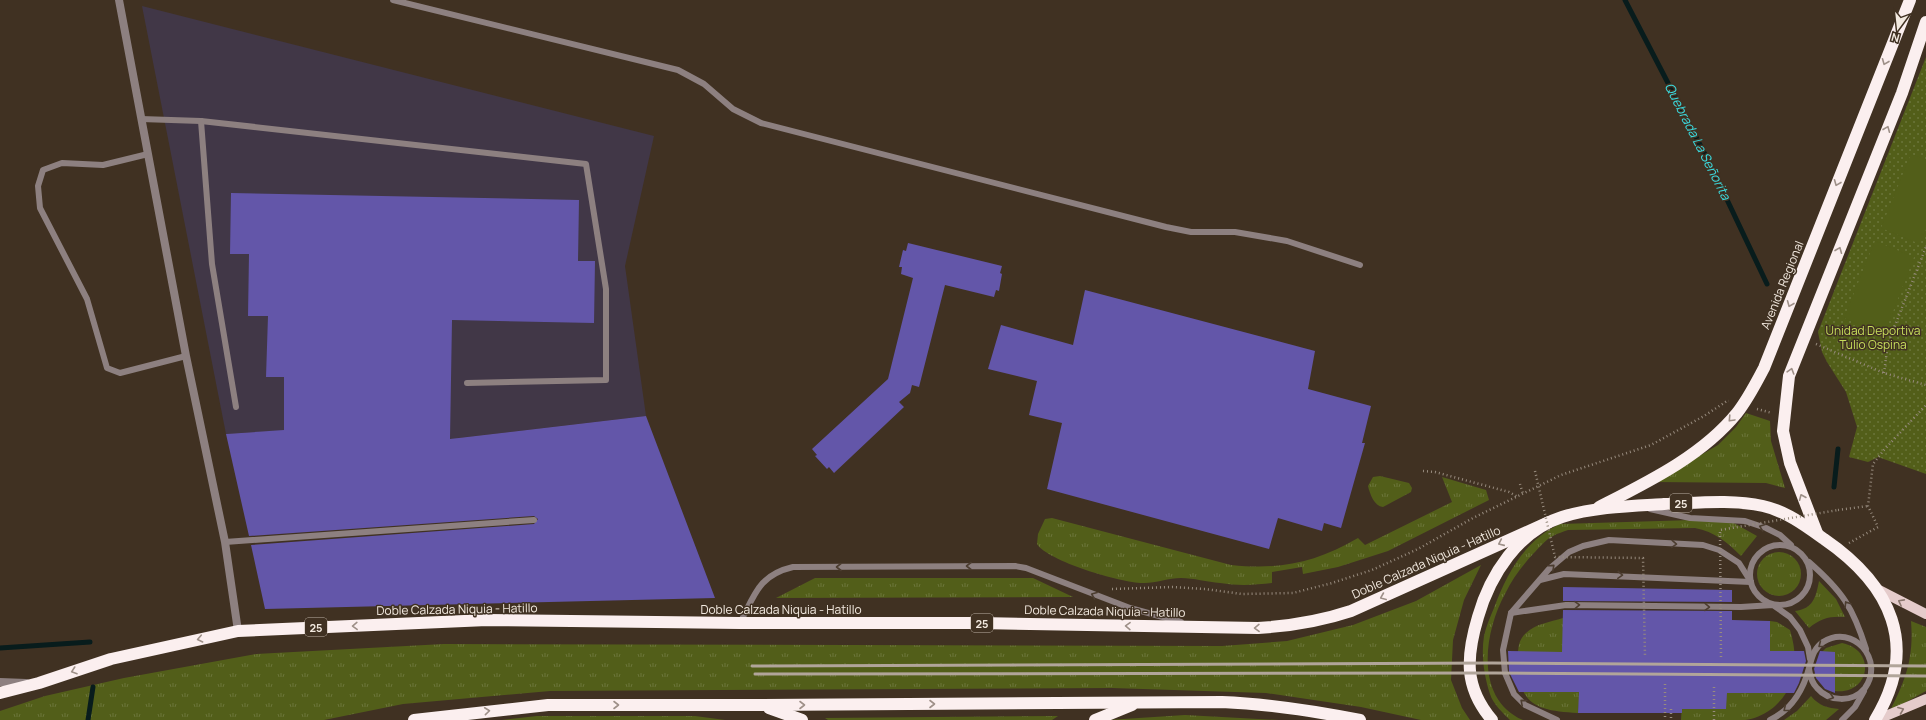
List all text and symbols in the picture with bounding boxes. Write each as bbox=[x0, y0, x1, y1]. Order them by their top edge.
north arrow bbox=[1878, 8, 1918, 48]
text: N bbox=[1889, 30, 1901, 46]
one-way arrow bbox=[1882, 59, 1890, 66]
water label: Quebrada La Señorita bbox=[1661, 79, 1736, 203]
one-way arrow bbox=[1882, 126, 1890, 134]
one-way arrow bbox=[1834, 180, 1842, 187]
street label: Avenida Regional bbox=[1756, 238, 1808, 332]
one-way arrow bbox=[1834, 247, 1842, 254]
one-way arrow bbox=[1786, 301, 1794, 308]
park label: Unidad Deportiva Tulio Ospina bbox=[1825, 322, 1921, 353]
one-way arrow bbox=[1786, 368, 1795, 375]
one-way arrow bbox=[1728, 414, 1736, 422]
road number: 25 bbox=[1670, 494, 1692, 512]
one-way arrow bbox=[1799, 494, 1807, 502]
street label: Doble Calzada Niquia - Hatillo bbox=[1349, 521, 1503, 603]
one-way arrow bbox=[1758, 523, 1765, 532]
one-way arrow bbox=[1498, 539, 1505, 547]
one-way arrow bbox=[1671, 540, 1677, 548]
one-way arrow bbox=[966, 562, 972, 570]
one-way arrow bbox=[836, 563, 842, 571]
one-way arrow bbox=[1547, 564, 1554, 571]
one-way arrow bbox=[1617, 571, 1623, 580]
one-way arrow bbox=[1091, 591, 1098, 599]
one-way arrow bbox=[1379, 593, 1386, 601]
street label: Doble Calzada Niquia - Hatillo bbox=[376, 599, 538, 619]
one-way arrow bbox=[1898, 599, 1905, 607]
street label: Doble Calzada Niquia - Hatillo bbox=[700, 601, 862, 618]
street label: Doble Calzada Niquia - Hatillo bbox=[1024, 601, 1186, 621]
one-way arrow bbox=[1574, 601, 1580, 609]
one-way arrow bbox=[1845, 601, 1852, 608]
one-way arrow bbox=[1704, 603, 1710, 611]
road number: 25 bbox=[971, 614, 993, 632]
road number: 25 bbox=[305, 618, 327, 636]
one-way arrow bbox=[352, 621, 358, 630]
one-way arrow bbox=[1125, 622, 1131, 630]
one-way arrow bbox=[1254, 624, 1260, 632]
one-way arrow bbox=[197, 635, 203, 643]
one-way arrow bbox=[1818, 640, 1825, 647]
one-way arrow bbox=[70, 666, 77, 675]
one-way arrow bbox=[1828, 692, 1835, 701]
one-way arrow bbox=[929, 700, 935, 708]
one-way arrow bbox=[1520, 700, 1528, 707]
one-way arrow bbox=[613, 701, 619, 709]
one-way arrow bbox=[799, 701, 805, 709]
one-way arrow bbox=[1783, 705, 1791, 712]
one-way arrow bbox=[1897, 706, 1904, 714]
one-way arrow bbox=[484, 707, 490, 716]

